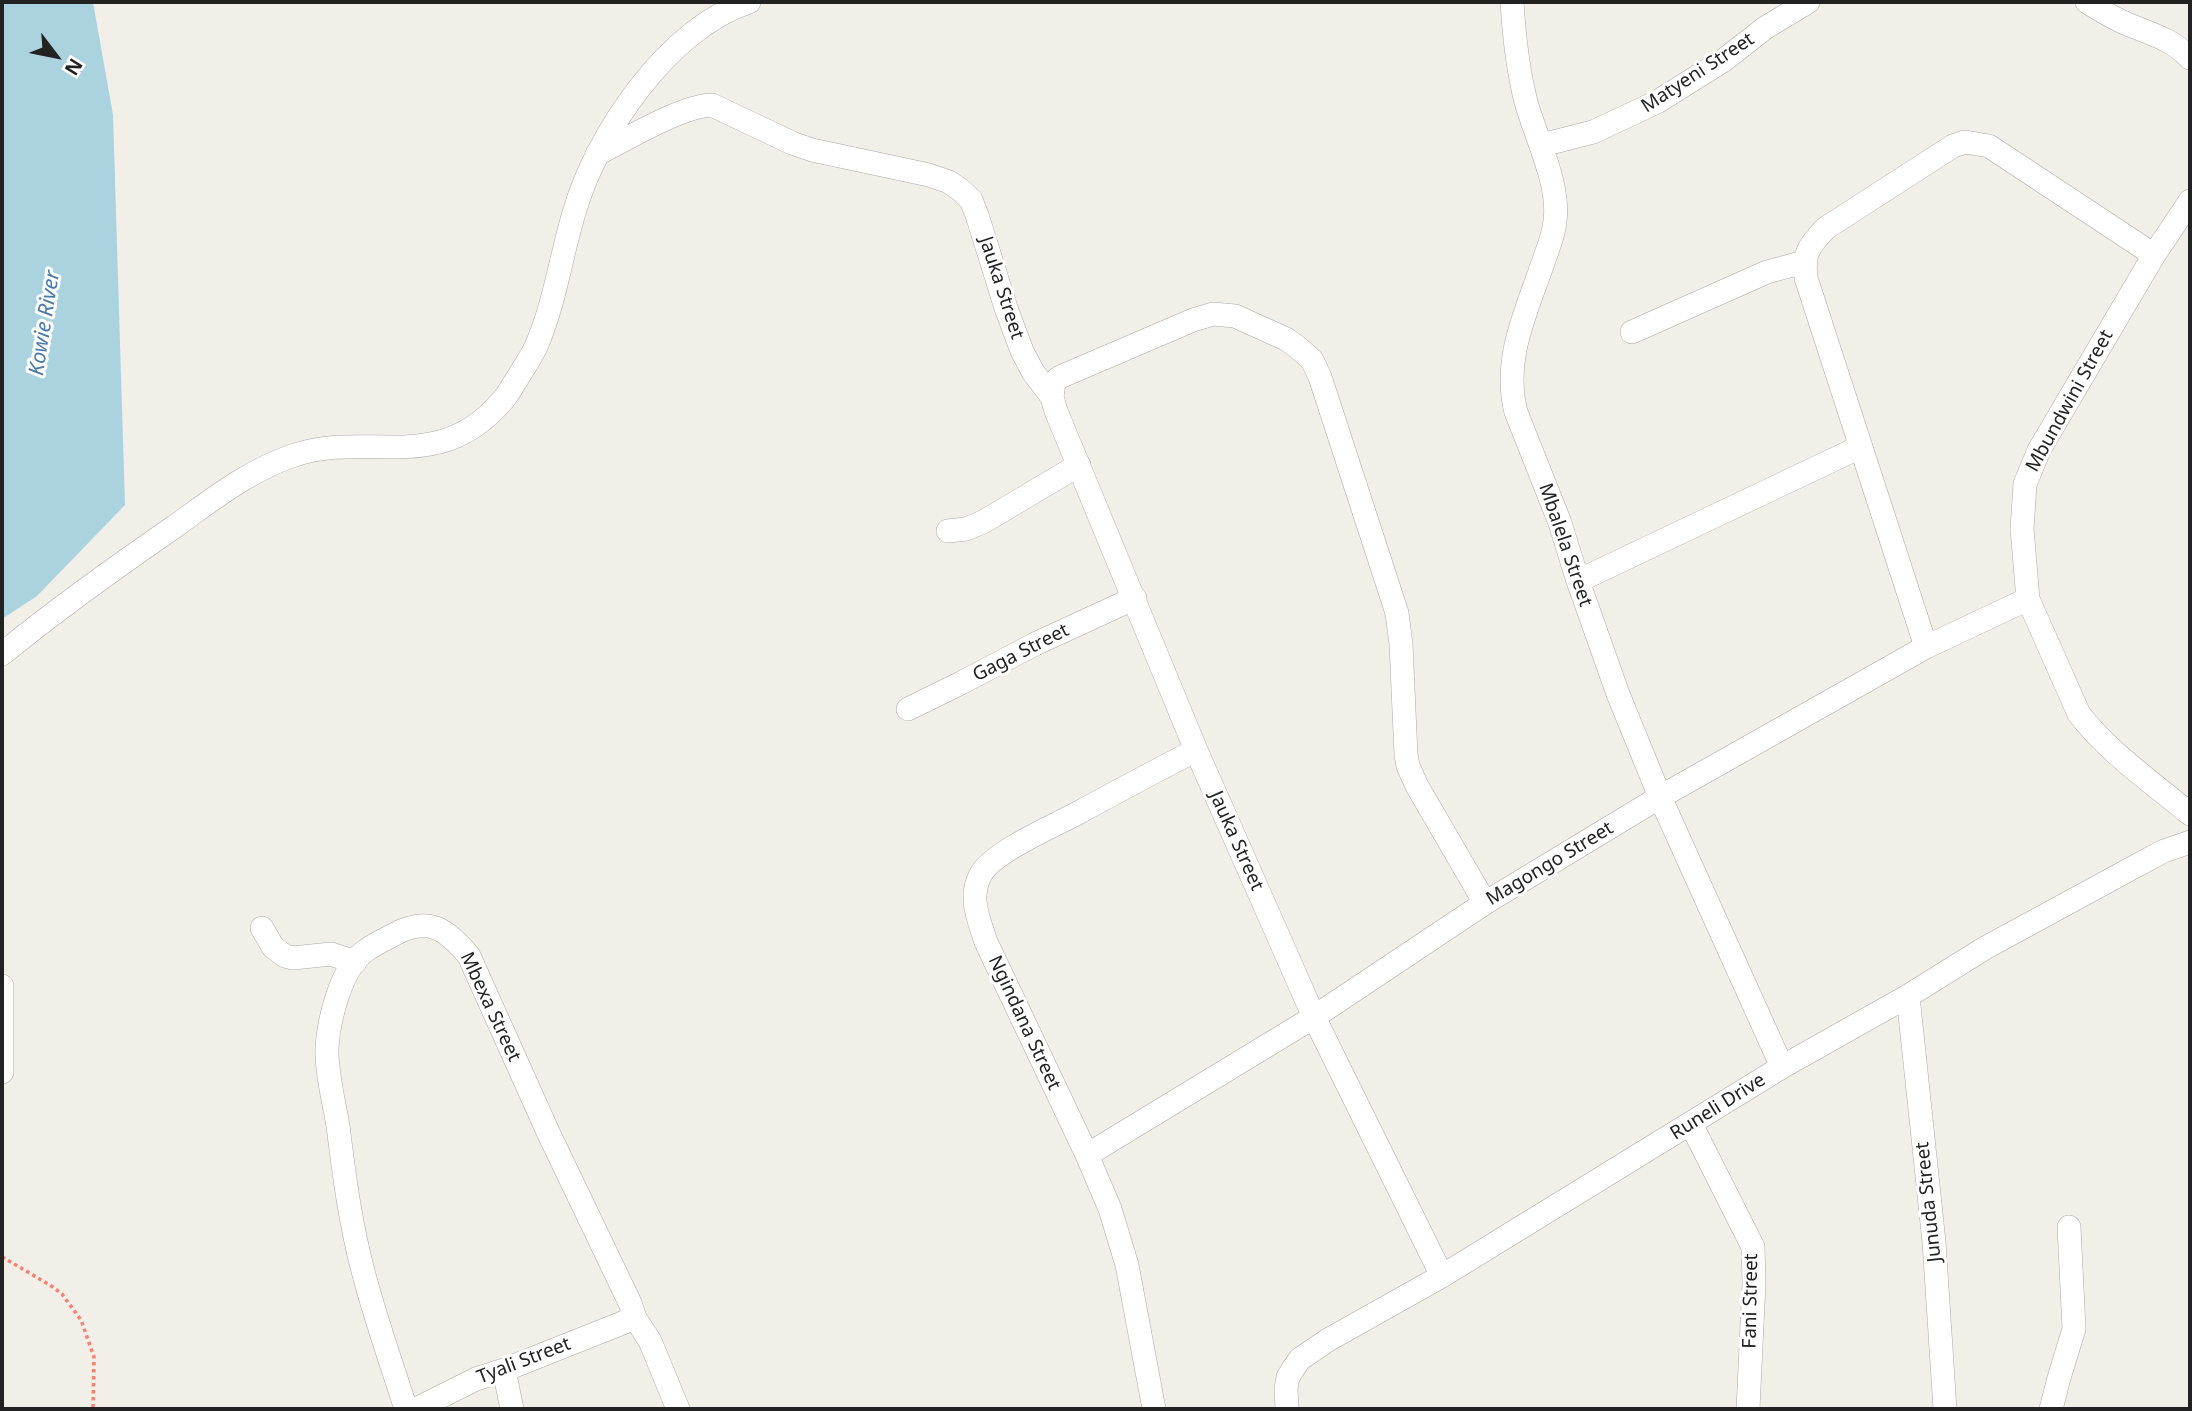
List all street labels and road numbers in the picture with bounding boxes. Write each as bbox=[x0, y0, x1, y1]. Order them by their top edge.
street label: Matyeni Street bbox=[1637, 28, 1759, 118]
street label: Jauka Street bbox=[974, 234, 1028, 342]
street label: Mbundwini Street bbox=[2022, 326, 2118, 476]
street label: Mbalela Street bbox=[1533, 480, 1597, 610]
street label: Gaga Street bbox=[969, 619, 1073, 687]
street label: Jauka Street bbox=[1204, 788, 1268, 894]
street label: Magongo Street bbox=[1482, 817, 1618, 911]
street label: Mbexa Street bbox=[455, 949, 525, 1065]
street label: Ngindana Street bbox=[983, 952, 1065, 1094]
street label: Runeli Drive bbox=[1666, 1069, 1770, 1145]
street label: Junuda Street bbox=[1911, 1141, 1947, 1263]
street label: Fani Street bbox=[1739, 1253, 1763, 1349]
street label: Tyali Street bbox=[474, 1333, 574, 1389]

